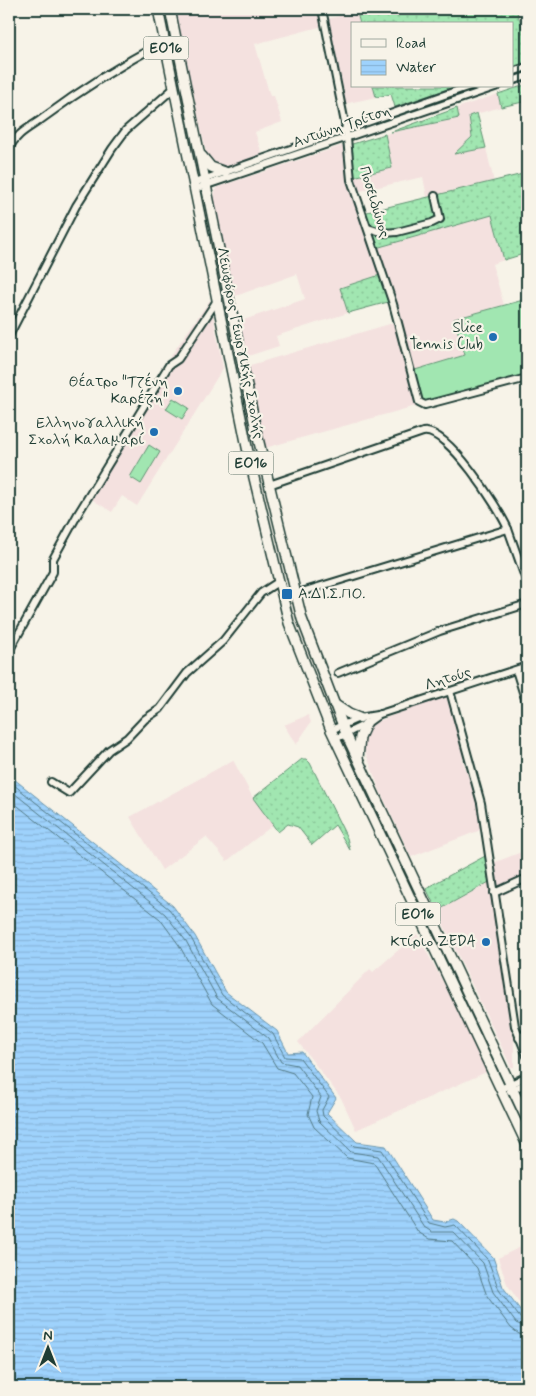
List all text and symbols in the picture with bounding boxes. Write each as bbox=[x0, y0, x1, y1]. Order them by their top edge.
legend bbox=[351, 22, 514, 88]
text: Road bbox=[396, 34, 426, 54]
road number: ΕΟ16 bbox=[144, 36, 188, 59]
text: Water bbox=[396, 58, 436, 78]
street label: Αντώνη Τρίτση bbox=[291, 101, 394, 153]
street label: Ποσειδώνος bbox=[354, 164, 394, 241]
street label: Λεωφόρος Γεωργικής Σχολής bbox=[212, 245, 268, 441]
place label: Slice Tennis Club bbox=[410, 318, 483, 355]
marker: Slice Tennis Club bbox=[487, 331, 499, 343]
place label: Θέατρο "Τζένη Καρέζη" bbox=[68, 372, 168, 409]
marker: Θέατρο "Τζένη Καρέζη" bbox=[172, 385, 184, 397]
place label: Ελληνογαλλική Σχολή Καλαμαρί bbox=[28, 413, 145, 450]
marker: Ελληνογαλλική Σχολή Καλαμαρί bbox=[148, 426, 160, 438]
road number: ΕΟ16 bbox=[228, 452, 274, 474]
place label: Α.ΔΙ.Σ.ΠΟ. bbox=[298, 584, 365, 604]
marker: Α.ΔΙ.Σ.ΠΟ. bbox=[280, 587, 294, 601]
street label: Λητούς bbox=[422, 662, 474, 696]
road number: ΕΟ16 bbox=[396, 902, 440, 926]
place label: Κτίριο ZEDA bbox=[390, 932, 476, 952]
marker: Κτίριο ZEDA bbox=[480, 936, 492, 948]
north arrow bbox=[22, 1324, 72, 1374]
text: N bbox=[43, 1327, 53, 1345]

